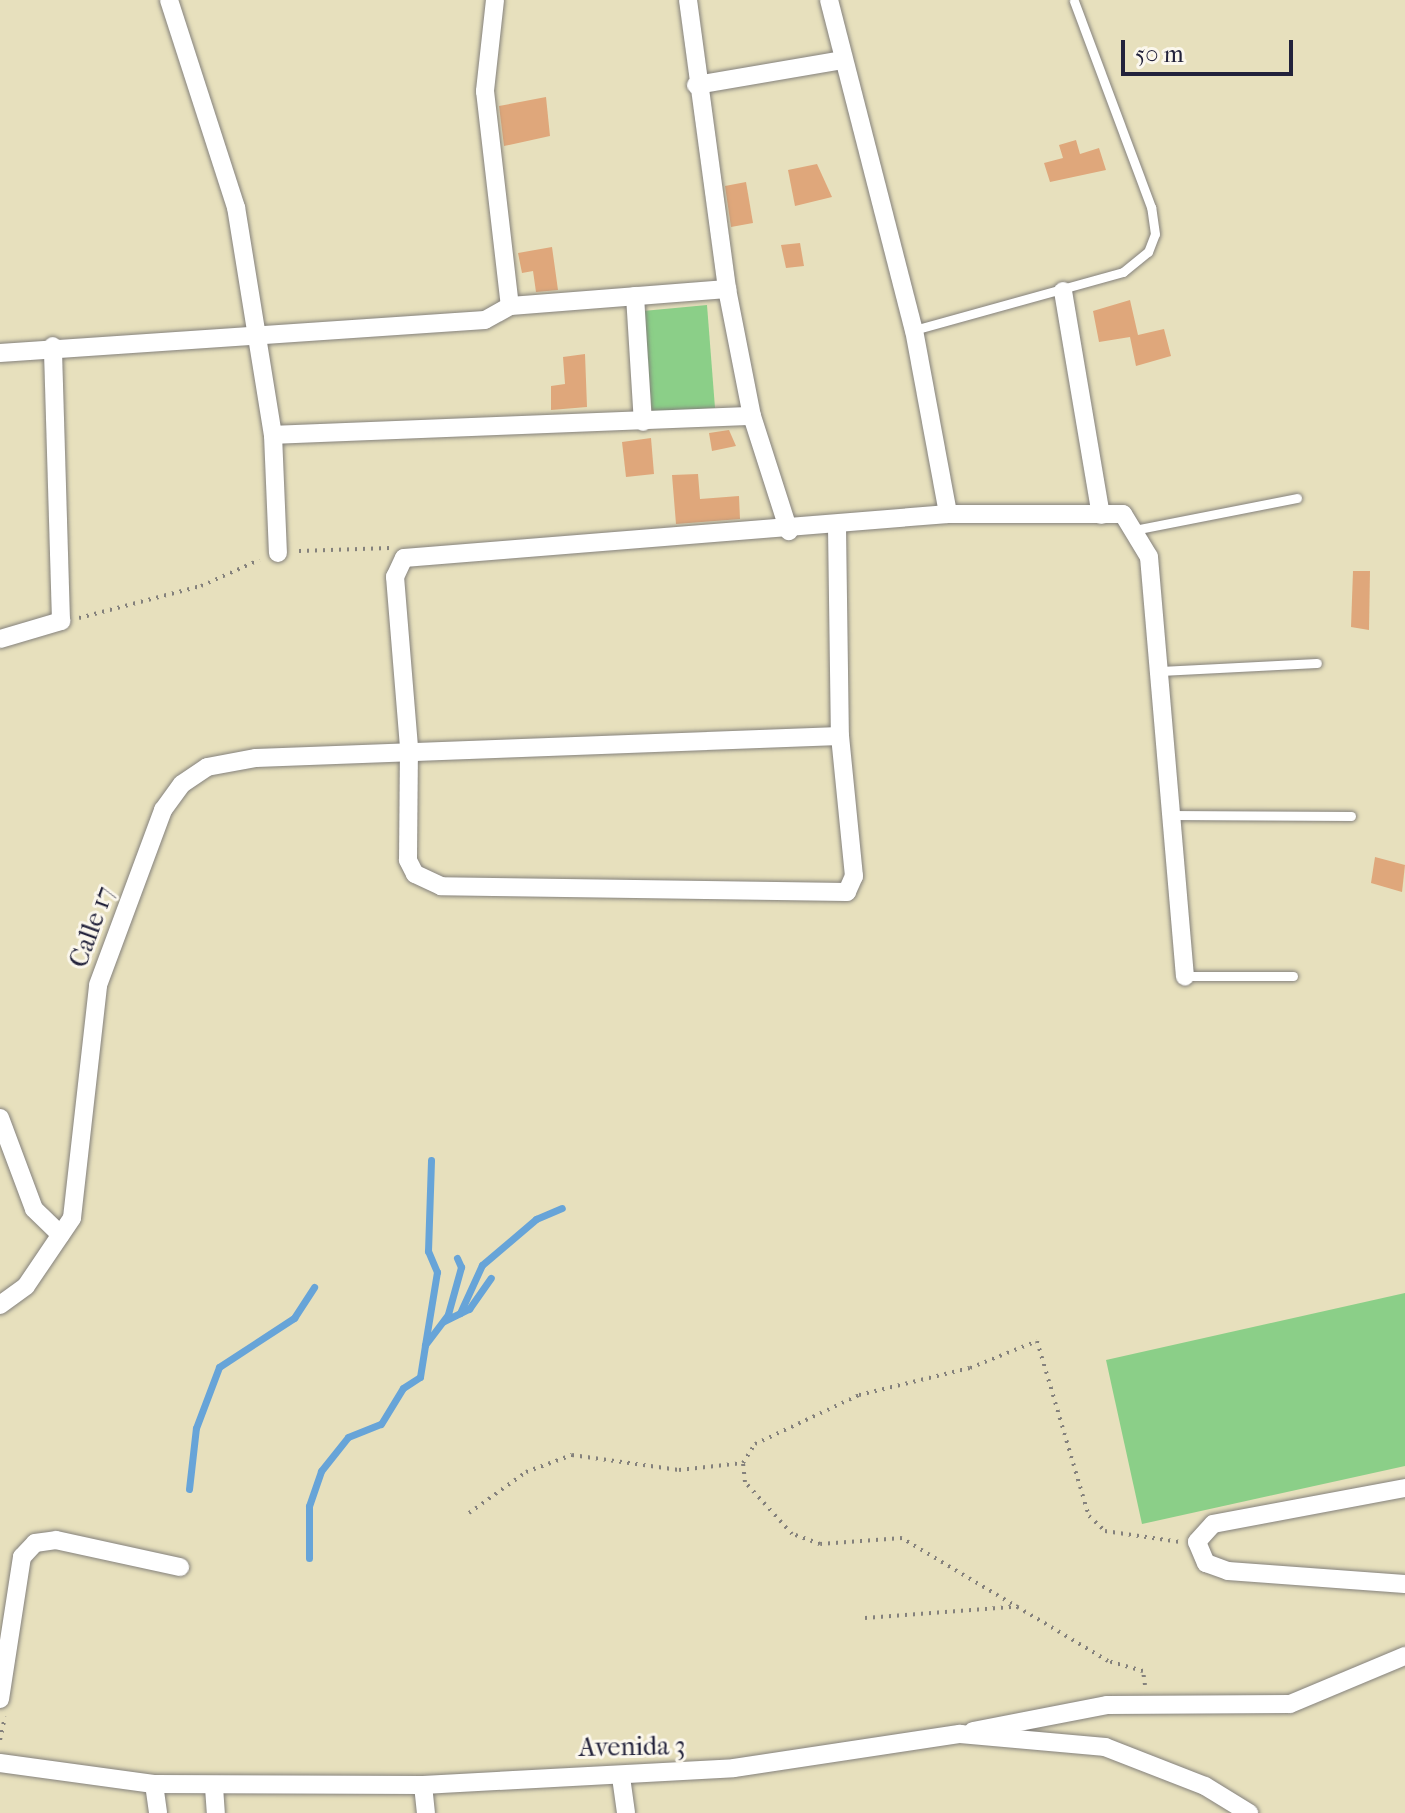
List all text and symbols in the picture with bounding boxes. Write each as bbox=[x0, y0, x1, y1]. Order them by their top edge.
scale bar bbox=[1125, 24, 1297, 74]
text: 50 m bbox=[1135, 40, 1184, 68]
street label: Calle 17 bbox=[63, 882, 121, 972]
street label: Avenida 3 bbox=[578, 1730, 686, 1764]

